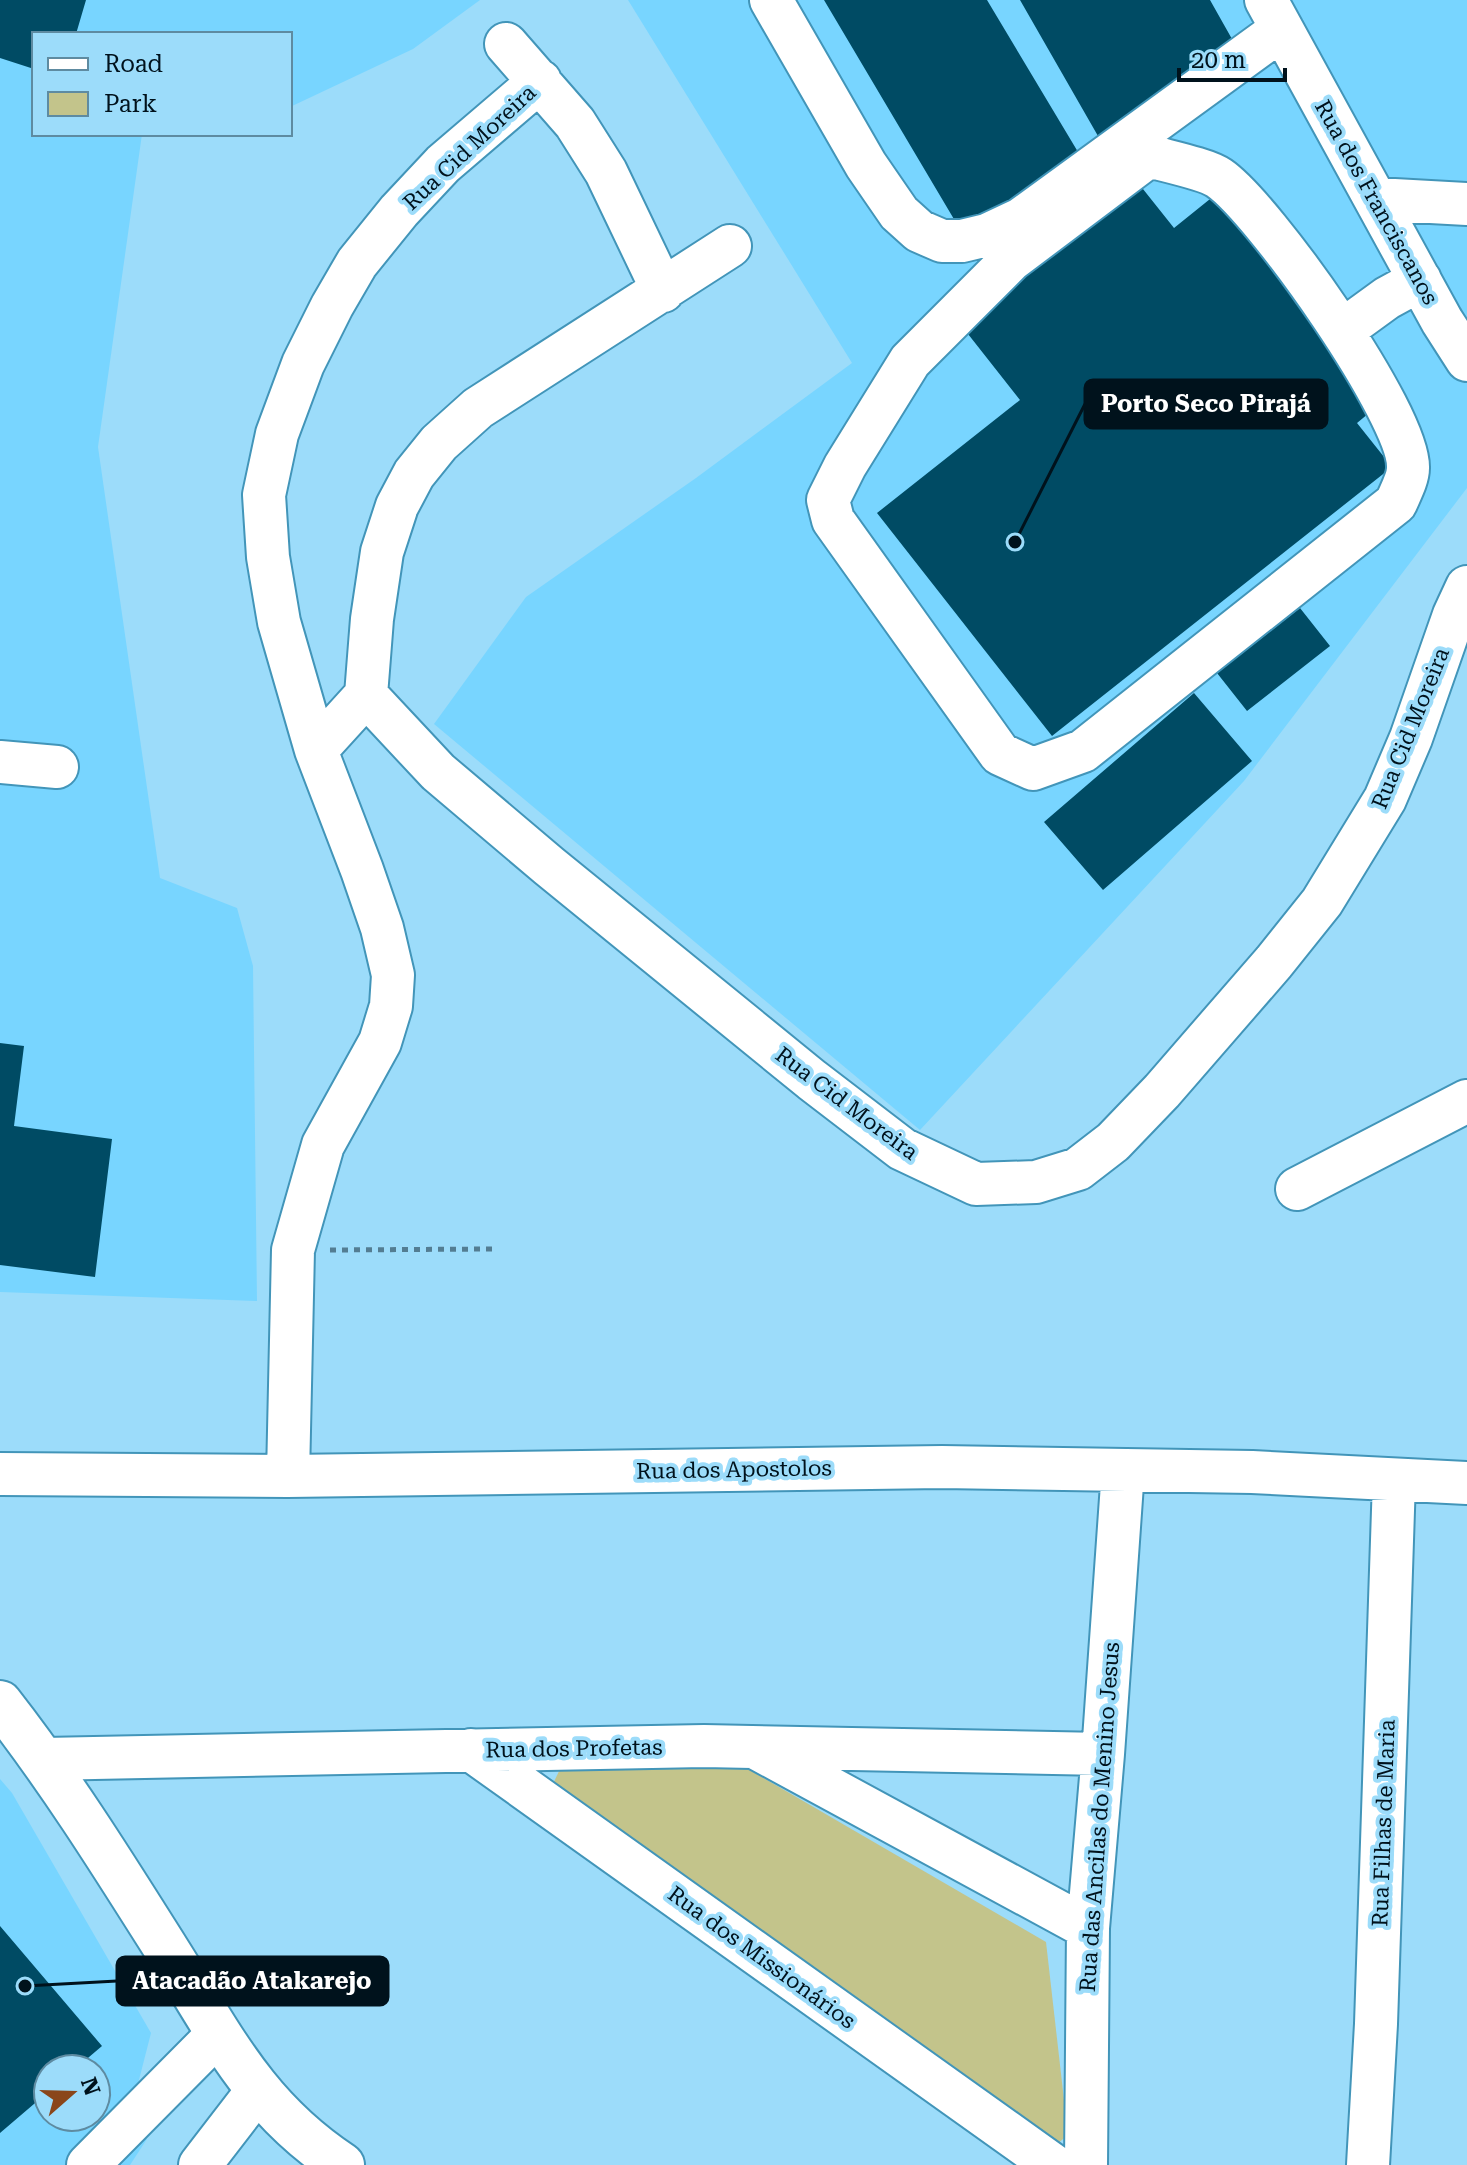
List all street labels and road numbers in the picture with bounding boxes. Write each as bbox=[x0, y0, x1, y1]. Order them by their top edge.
street label: Rua Cid Moreira bbox=[398, 80, 541, 215]
street label: Rua dos Franciscanos bbox=[1310, 96, 1443, 309]
street label: Rua Cid Moreira bbox=[1367, 644, 1454, 812]
street label: Rua Cid Moreira bbox=[771, 1042, 923, 1165]
street label: Rua dos Apostolos bbox=[636, 1455, 832, 1484]
street label: Rua das Ancilas do Menino Jesus bbox=[1075, 1641, 1124, 1993]
street label: Rua Filhas de Maria bbox=[1367, 1719, 1400, 1927]
street label: Rua dos Profetas bbox=[485, 1734, 663, 1763]
street label: Rua dos Missionários bbox=[663, 1881, 860, 2034]

